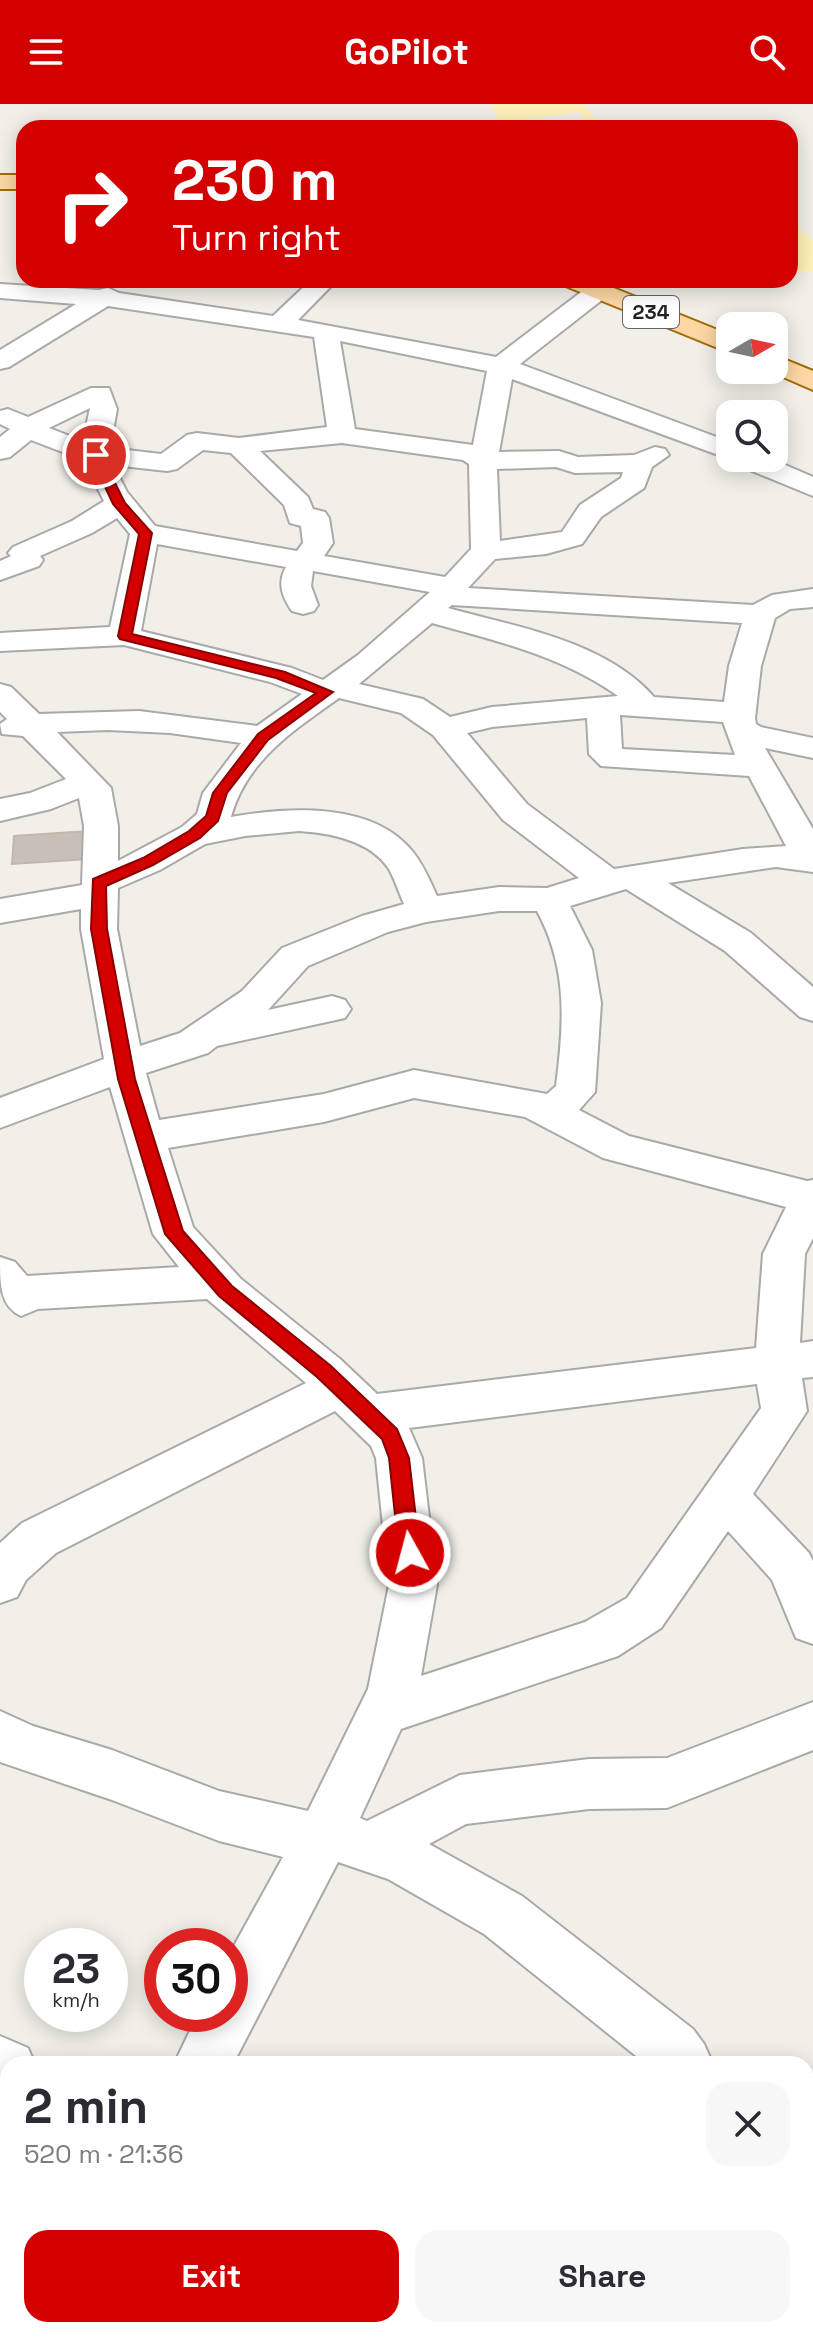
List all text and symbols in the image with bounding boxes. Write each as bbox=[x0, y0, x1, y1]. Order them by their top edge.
text: GoPilot bbox=[344, 29, 469, 75]
icon: menu bbox=[24, 30, 68, 74]
icon: search bbox=[745, 30, 789, 74]
text: 230 m bbox=[172, 145, 338, 216]
icon: right bbox=[40, 152, 144, 256]
text: Turn right bbox=[172, 215, 341, 261]
road number: 234 bbox=[623, 296, 679, 328]
north arrow bbox=[716, 312, 788, 384]
map controls bbox=[716, 312, 788, 472]
button: search bbox=[716, 400, 788, 472]
pin bbox=[62, 421, 130, 489]
icon: arrive bbox=[74, 433, 118, 477]
position arrow bbox=[368, 1511, 452, 1595]
speed limit sign: 30 bbox=[144, 1928, 248, 2032]
text: 23 bbox=[52, 1944, 100, 1995]
text: km/h bbox=[52, 1987, 100, 2013]
text: 2 min bbox=[24, 2076, 148, 2137]
button: close bbox=[706, 2082, 790, 2166]
text: 520 m · 21:36 bbox=[24, 2137, 184, 2171]
button: Exit bbox=[24, 2230, 399, 2322]
button: Share bbox=[415, 2230, 790, 2322]

